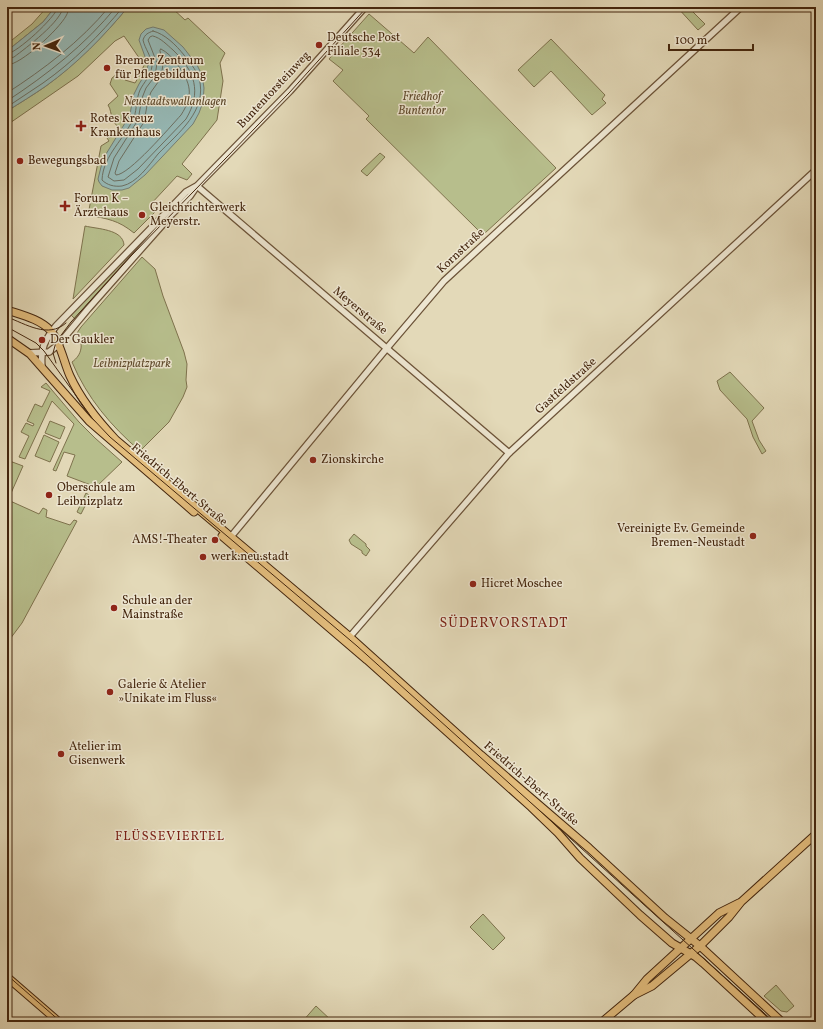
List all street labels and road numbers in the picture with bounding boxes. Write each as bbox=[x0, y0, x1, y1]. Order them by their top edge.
street label: Buntentorsteinweg bbox=[234, 48, 314, 132]
street label: Kornstraße bbox=[434, 225, 488, 277]
street label: Meyerstraße bbox=[329, 283, 391, 339]
street label: Gastfeldstraße bbox=[532, 354, 600, 418]
street label: Friedrich-Ebert-Straße bbox=[127, 440, 231, 530]
street label: Friedrich-Ebert-Straße bbox=[480, 738, 582, 830]

